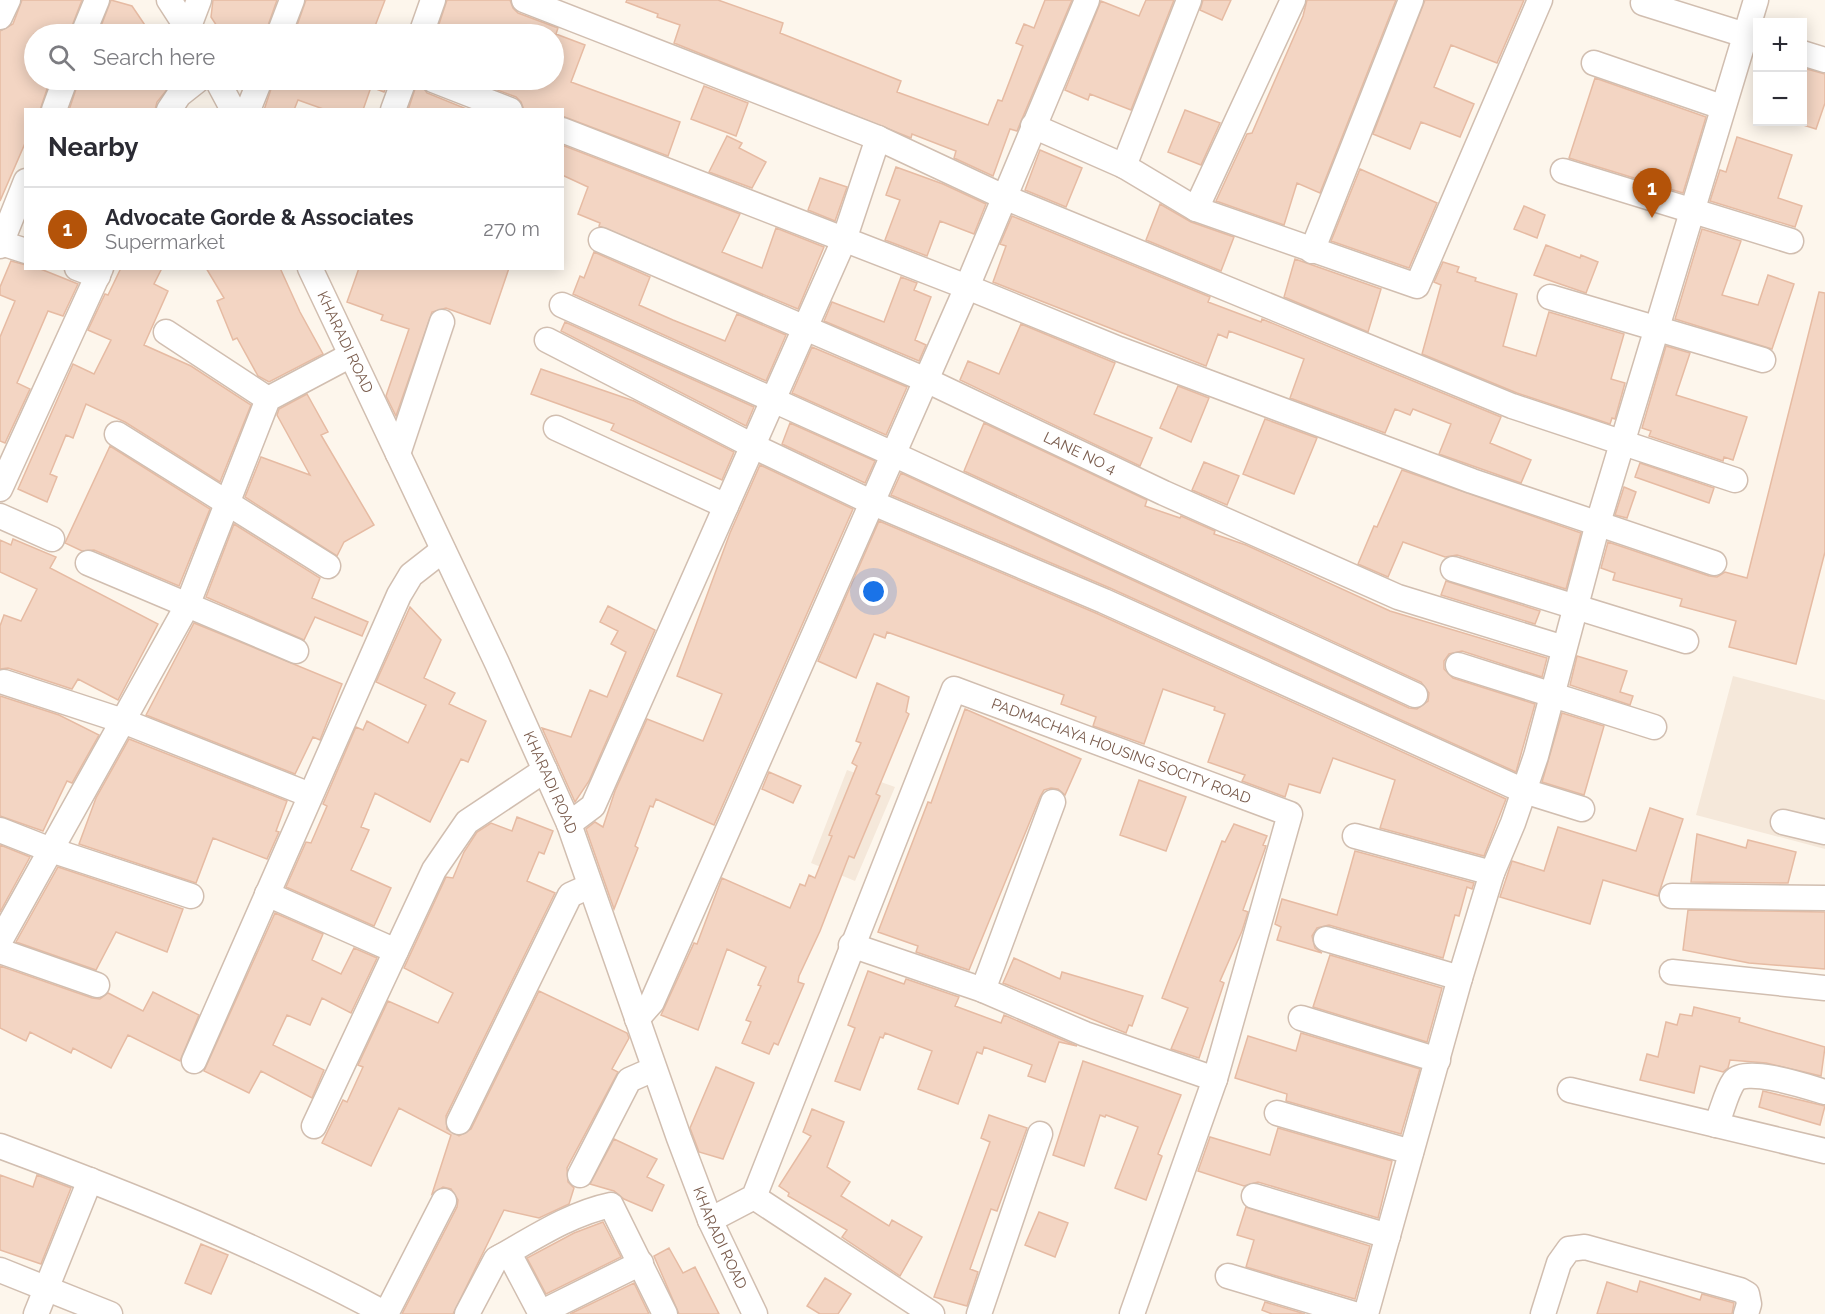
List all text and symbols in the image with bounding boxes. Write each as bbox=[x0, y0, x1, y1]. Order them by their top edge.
map controls bbox=[1753, 18, 1807, 126]
button: + bbox=[1753, 18, 1807, 72]
search box bbox=[24, 24, 564, 90]
icon: search bbox=[45, 41, 78, 74]
text: Search here bbox=[93, 44, 215, 70]
button: − bbox=[1753, 72, 1807, 126]
text: Nearby bbox=[48, 132, 138, 162]
pin: 1 bbox=[1632, 168, 1672, 218]
text: Advocate Gorde & Associates bbox=[105, 204, 414, 230]
text: 1 bbox=[63, 217, 72, 241]
text: 270 m bbox=[483, 217, 540, 241]
text: Supermarket bbox=[105, 230, 225, 254]
street label: KHARADI ROAD bbox=[313, 288, 377, 396]
street label: LANE NO 4 bbox=[1040, 428, 1119, 478]
your location bbox=[859, 577, 888, 606]
street label: PADMACHAYA HOUSING SOCITY ROAD bbox=[989, 695, 1254, 808]
street label: KHARADI ROAD bbox=[520, 728, 581, 837]
street label: KHARADI ROAD bbox=[689, 1184, 751, 1292]

